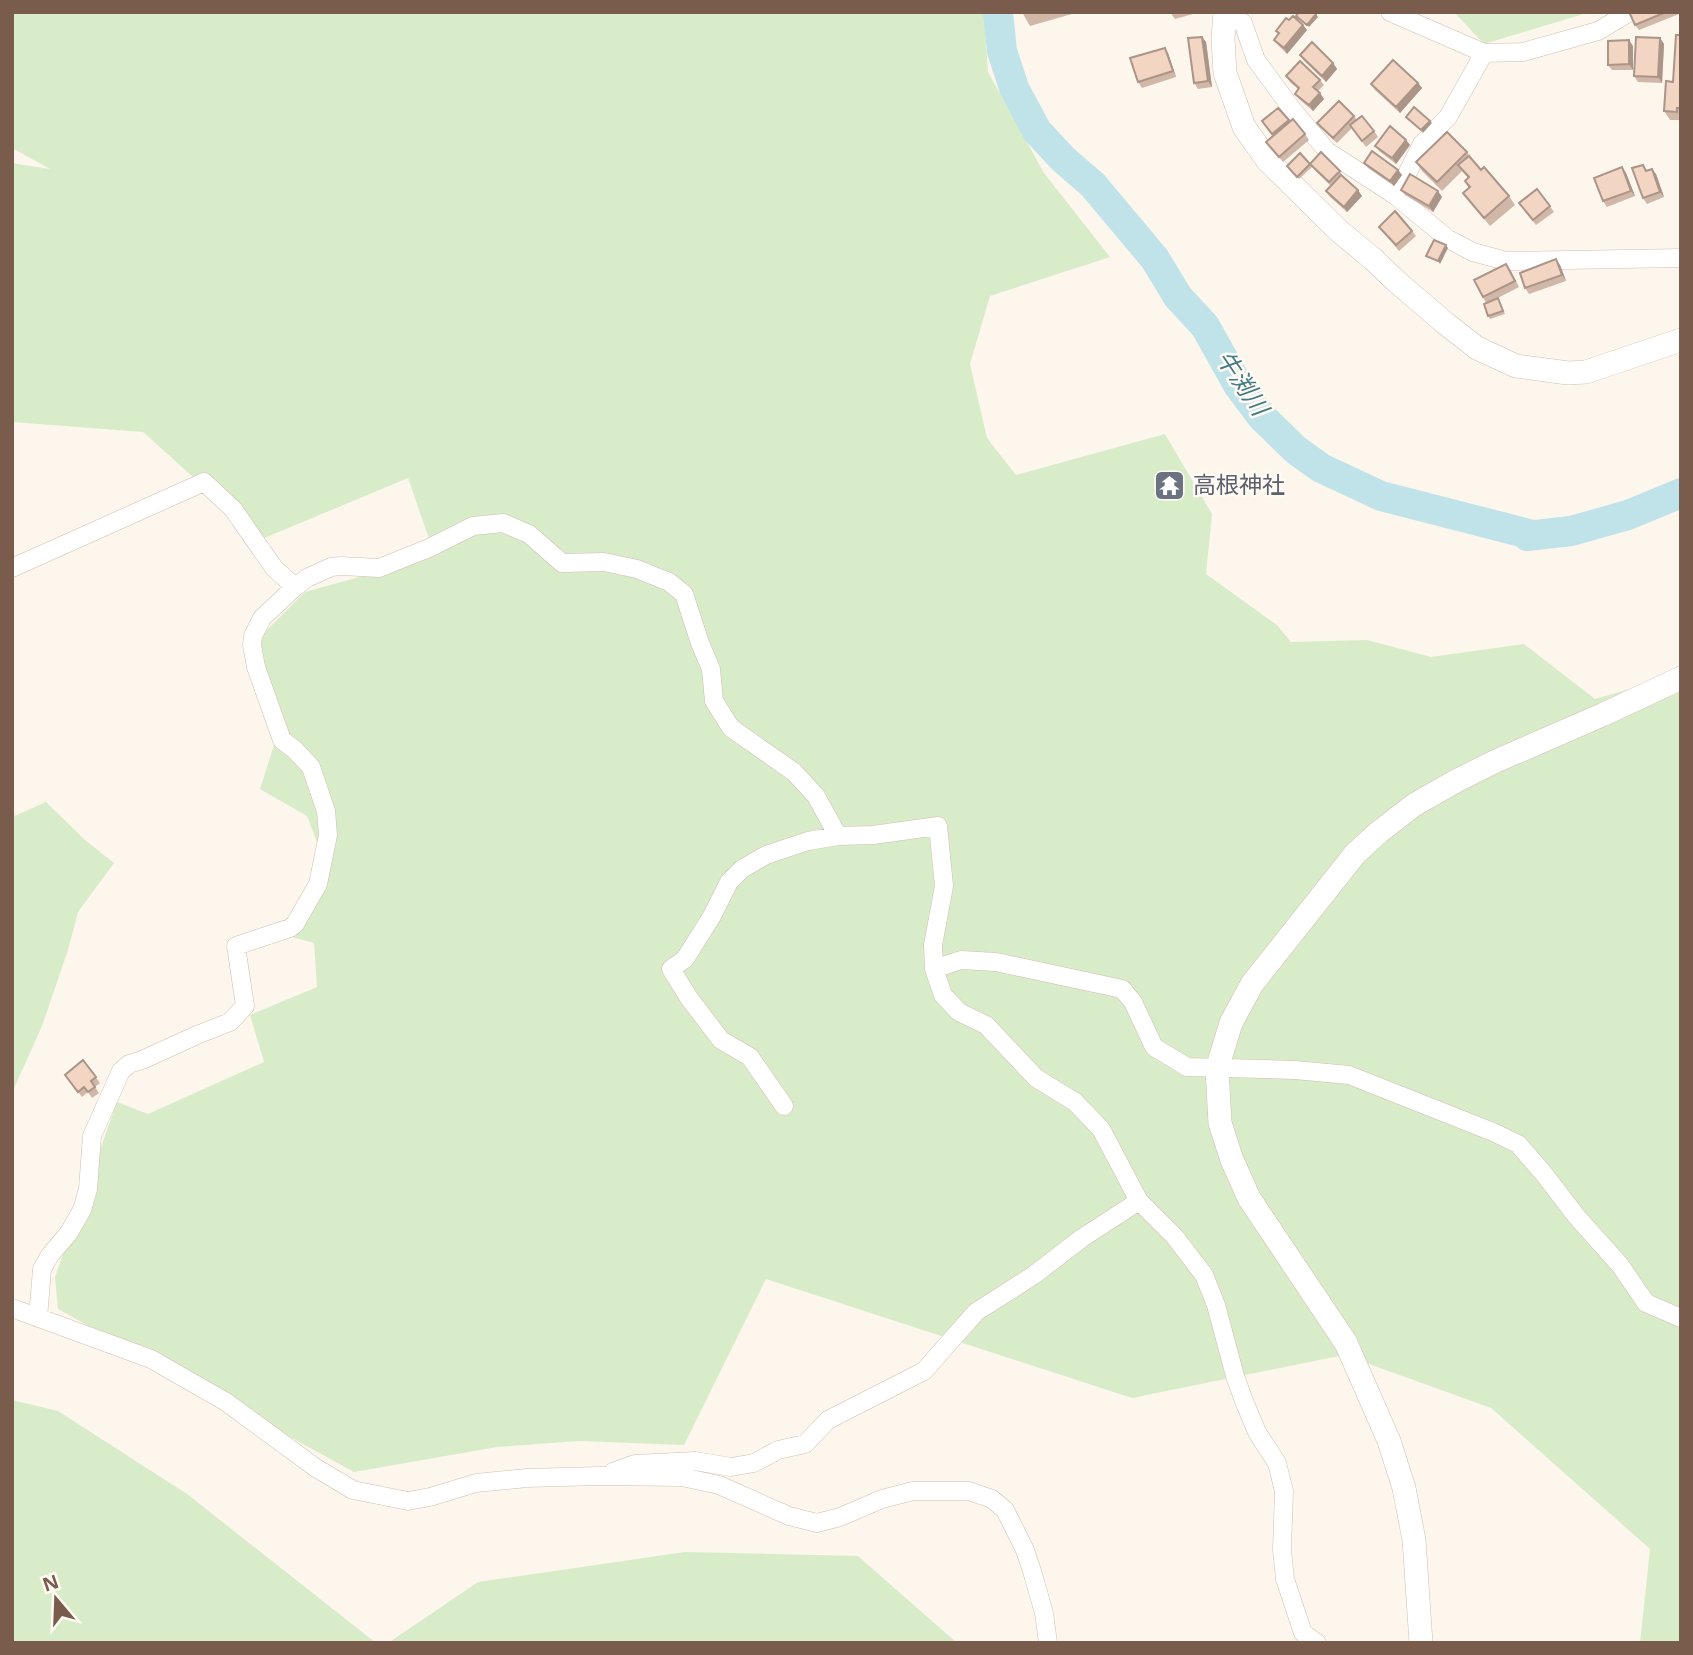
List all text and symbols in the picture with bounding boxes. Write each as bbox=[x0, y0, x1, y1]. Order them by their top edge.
water label: 牛渕川 bbox=[1209, 343, 1279, 424]
temple icon: 高根神社 bbox=[1153, 468, 1187, 502]
place label: 高根神社 bbox=[1193, 468, 1285, 500]
north arrow bbox=[21, 1564, 91, 1634]
text: N bbox=[39, 1568, 62, 1598]

